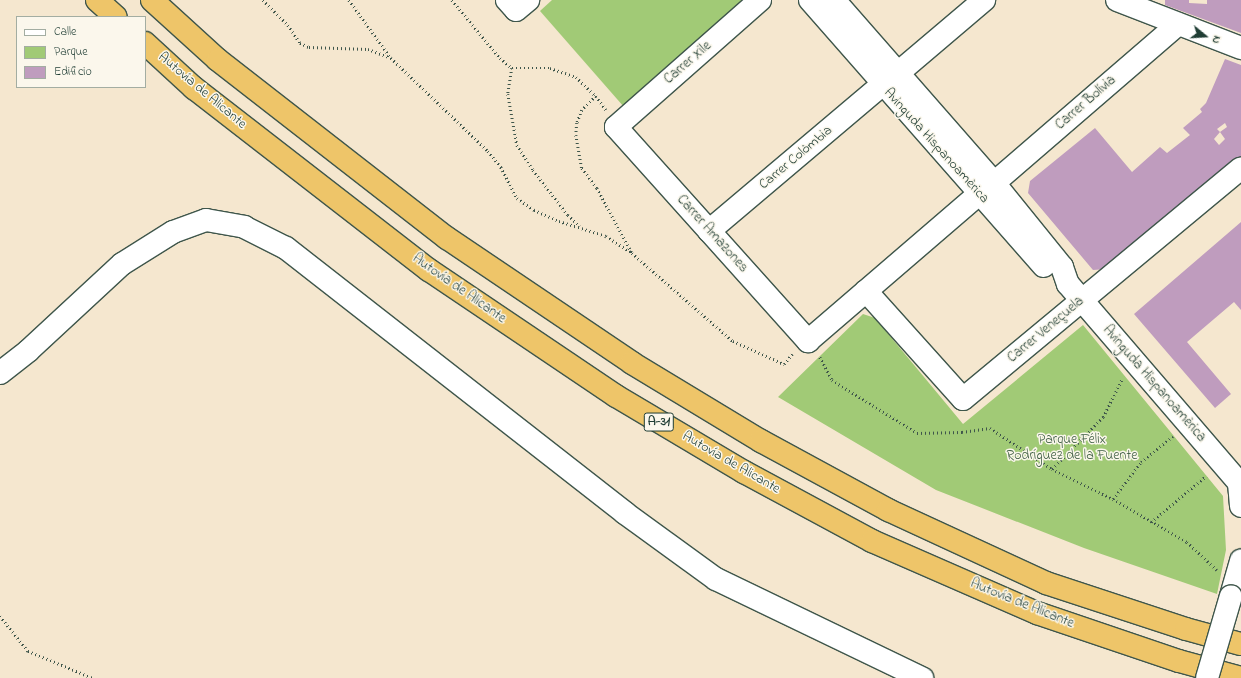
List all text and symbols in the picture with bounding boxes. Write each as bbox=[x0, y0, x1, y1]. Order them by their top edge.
legend bbox=[16, 16, 146, 88]
north arrow bbox=[1185, 16, 1225, 56]
text: Calle bbox=[54, 23, 76, 41]
text: N bbox=[1208, 34, 1225, 46]
street label: Carrer Xile bbox=[661, 38, 715, 88]
text: Parque bbox=[54, 43, 88, 61]
street label: Autovía de Alicante bbox=[154, 49, 250, 133]
text: Edificio bbox=[54, 63, 92, 81]
street label: Carrer Bolívia bbox=[1052, 72, 1120, 134]
street label: Avinguda Hispanoamèrica bbox=[880, 85, 992, 207]
street label: Carrer Colòmbia bbox=[756, 122, 836, 194]
street label: Carrer Amazones bbox=[673, 192, 751, 276]
street label: Autovía de Alicante bbox=[409, 250, 509, 328]
street label: Carrer Veneçuela bbox=[1004, 293, 1088, 367]
street label: Avinguda Hispanoamèrica bbox=[1099, 322, 1209, 446]
road number: A-31 bbox=[643, 411, 675, 433]
street label: Autovía de Alicante bbox=[679, 428, 783, 498]
park label: Parque Félix Rodríguez de la Fuente bbox=[1007, 432, 1137, 464]
street label: Autovía de Alicante bbox=[968, 576, 1076, 632]

